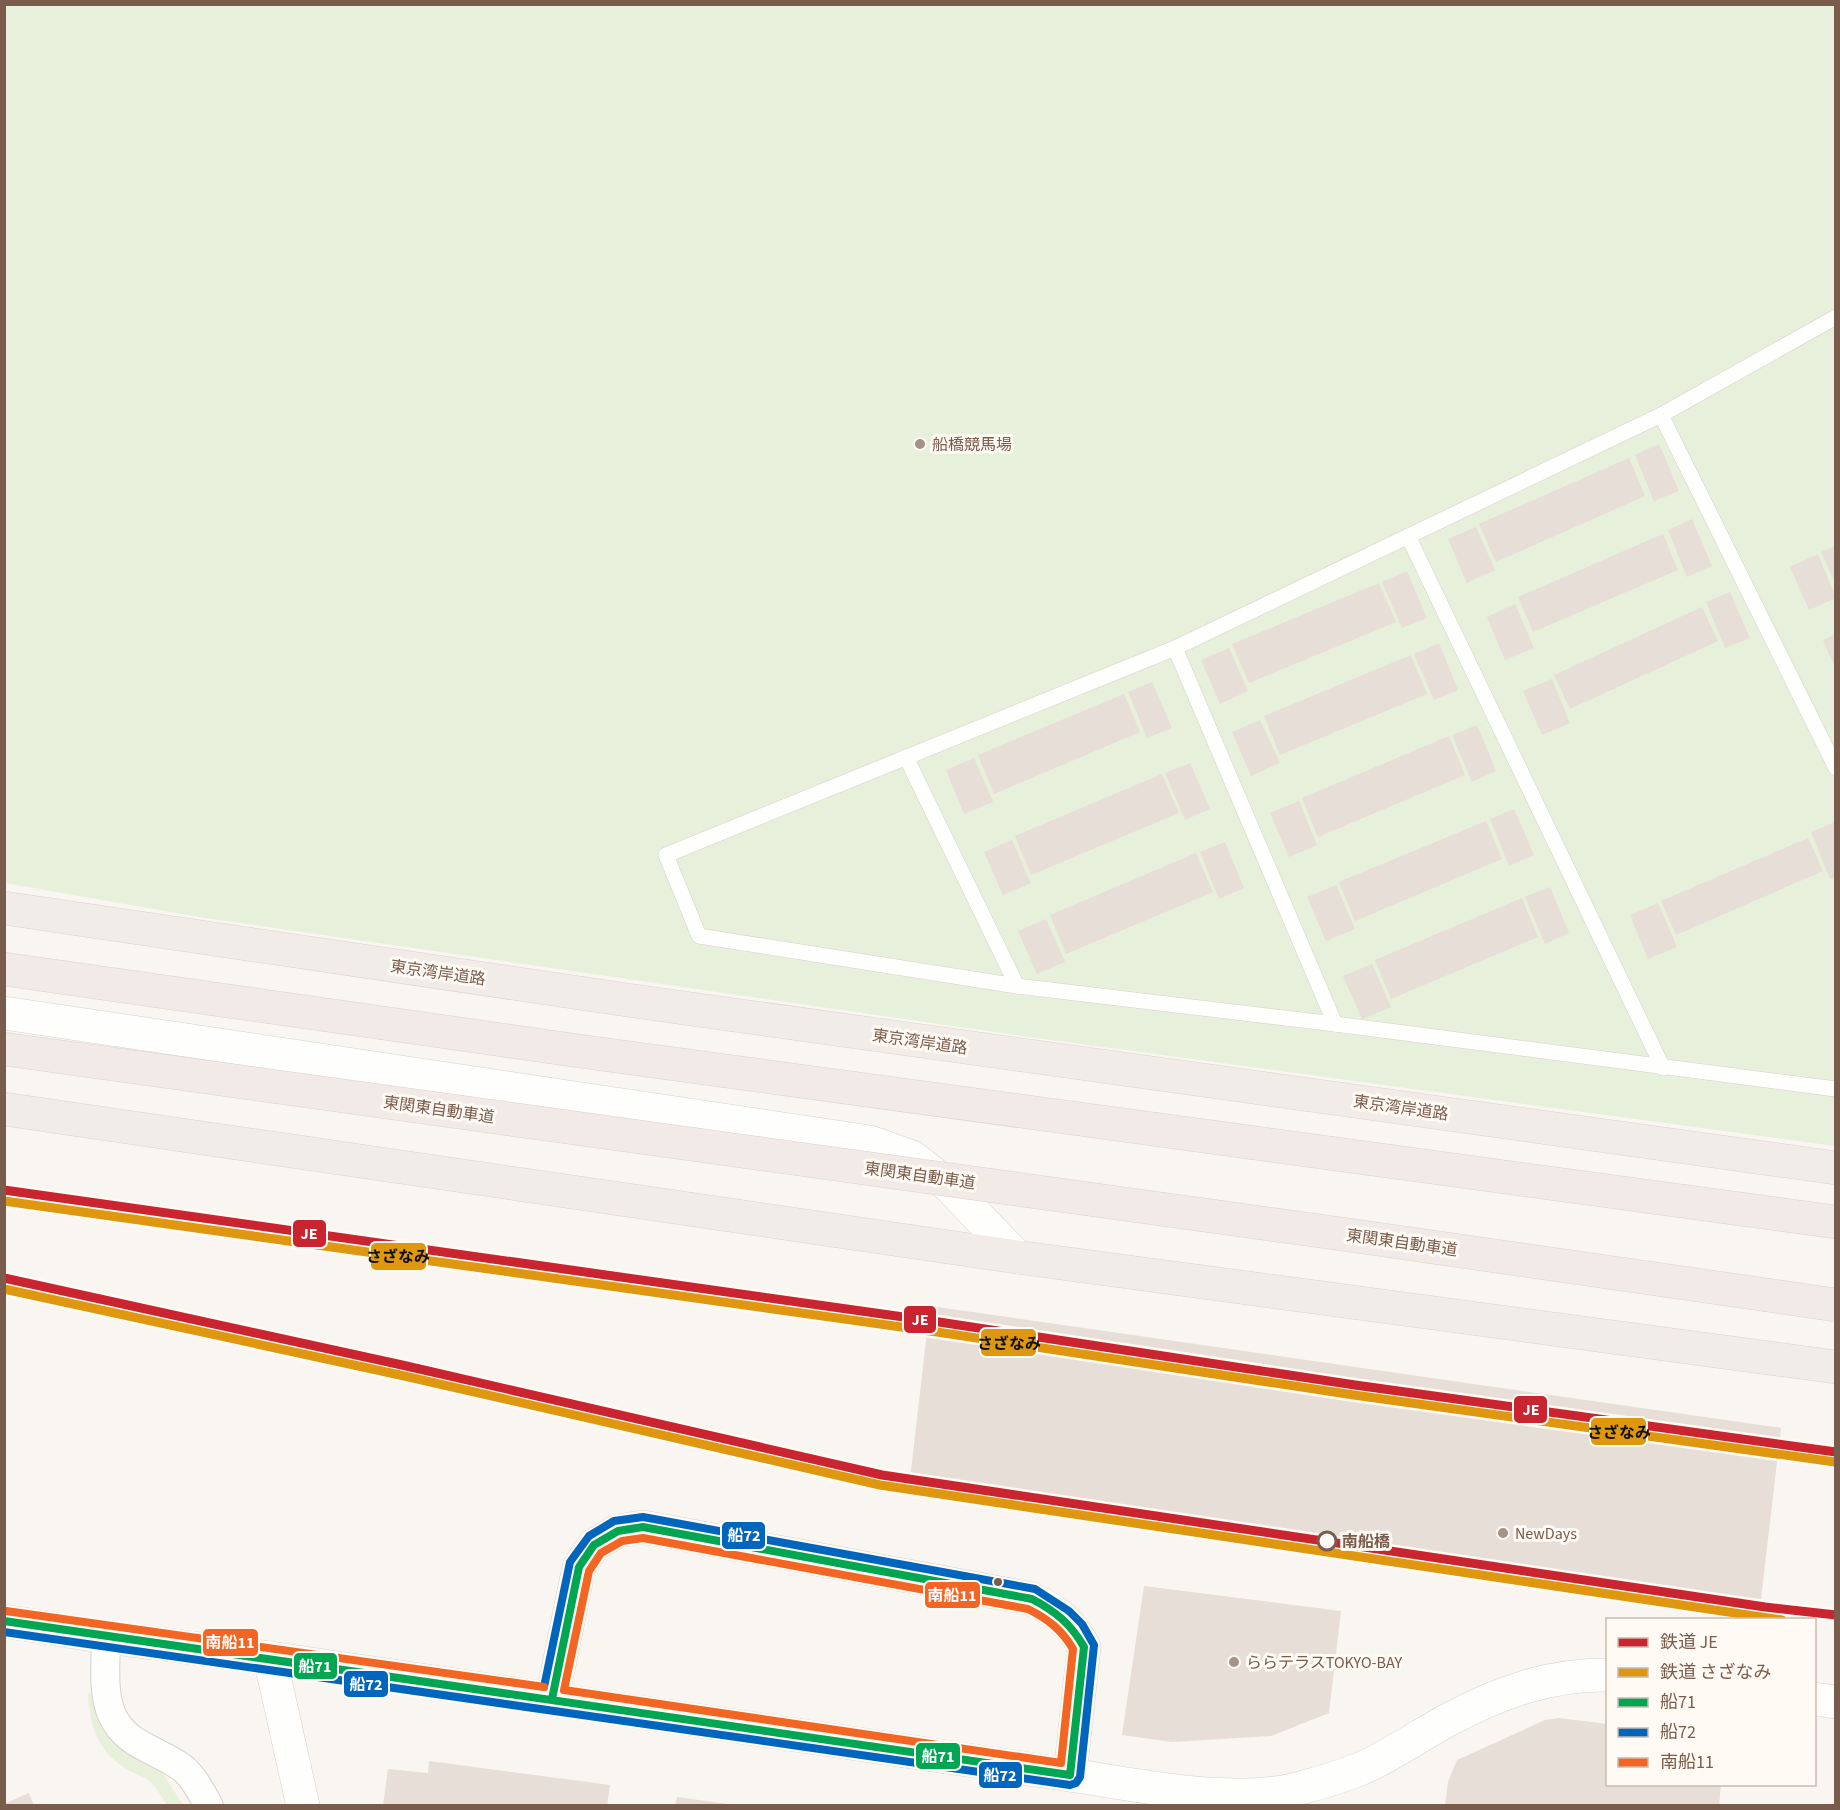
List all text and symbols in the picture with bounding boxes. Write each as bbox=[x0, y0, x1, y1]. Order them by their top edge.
place label: 船橋競馬場 bbox=[932, 434, 1012, 456]
marker: 船橋競馬場 bbox=[913, 437, 927, 451]
street label: 東京湾岸道路 bbox=[389, 955, 487, 991]
street label: 東京湾岸道路 bbox=[871, 1024, 969, 1060]
street label: 東京湾岸道路 bbox=[1352, 1090, 1450, 1126]
street label: 東関東自動車道 bbox=[382, 1091, 496, 1129]
street label: 東関東自動車道 bbox=[863, 1157, 977, 1195]
line badge: JE bbox=[292, 1219, 327, 1248]
text: JE bbox=[301, 1223, 317, 1245]
street label: 東関東自動車道 bbox=[1345, 1224, 1459, 1262]
line badge: さざなみ bbox=[370, 1242, 427, 1271]
text: さざなみ bbox=[366, 1246, 430, 1268]
line badge: JE bbox=[903, 1305, 937, 1334]
text: JE bbox=[912, 1309, 928, 1331]
line badge: さざなみ bbox=[980, 1328, 1037, 1357]
text: さざなみ bbox=[977, 1333, 1041, 1355]
line badge: JE bbox=[1513, 1395, 1548, 1424]
text: JE bbox=[1523, 1399, 1539, 1421]
line badge: さざなみ bbox=[1590, 1417, 1647, 1446]
text: さざなみ bbox=[1587, 1422, 1651, 1444]
line badge: 船72 bbox=[721, 1521, 766, 1550]
place label: NewDays bbox=[1515, 1523, 1577, 1545]
text: 船72 bbox=[728, 1525, 760, 1547]
marker: NewDays bbox=[1496, 1526, 1510, 1540]
marker: 南船橋 bbox=[1317, 1531, 1337, 1551]
place label: 南船橋 bbox=[1342, 1531, 1390, 1553]
unlabelled marker bbox=[992, 1576, 1004, 1588]
line badge: 南船11 bbox=[924, 1581, 981, 1609]
text: 南船11 bbox=[928, 1585, 976, 1607]
legend bbox=[1606, 1618, 1816, 1786]
line badge: 南船11 bbox=[202, 1628, 259, 1657]
text: 鉄道 JE bbox=[1660, 1630, 1718, 1655]
text: 南船11 bbox=[206, 1632, 254, 1654]
line badge: 船71 bbox=[293, 1652, 338, 1680]
place label: ららテラスTOKYO-BAY bbox=[1246, 1652, 1402, 1674]
marker: ららテラスTOKYO-BAY bbox=[1227, 1655, 1241, 1669]
text: 船71 bbox=[299, 1656, 331, 1678]
text: 鉄道 さざなみ bbox=[1660, 1660, 1772, 1685]
line badge: 船72 bbox=[343, 1670, 389, 1698]
text: 船72 bbox=[350, 1674, 382, 1696]
text: 船71 bbox=[1660, 1690, 1696, 1715]
text: 船72 bbox=[1660, 1720, 1696, 1745]
line badge: 船71 bbox=[915, 1742, 961, 1770]
text: 船71 bbox=[922, 1746, 954, 1768]
text: 南船11 bbox=[1660, 1750, 1714, 1775]
line badge: 船72 bbox=[978, 1761, 1023, 1789]
text: 船72 bbox=[984, 1765, 1016, 1787]

